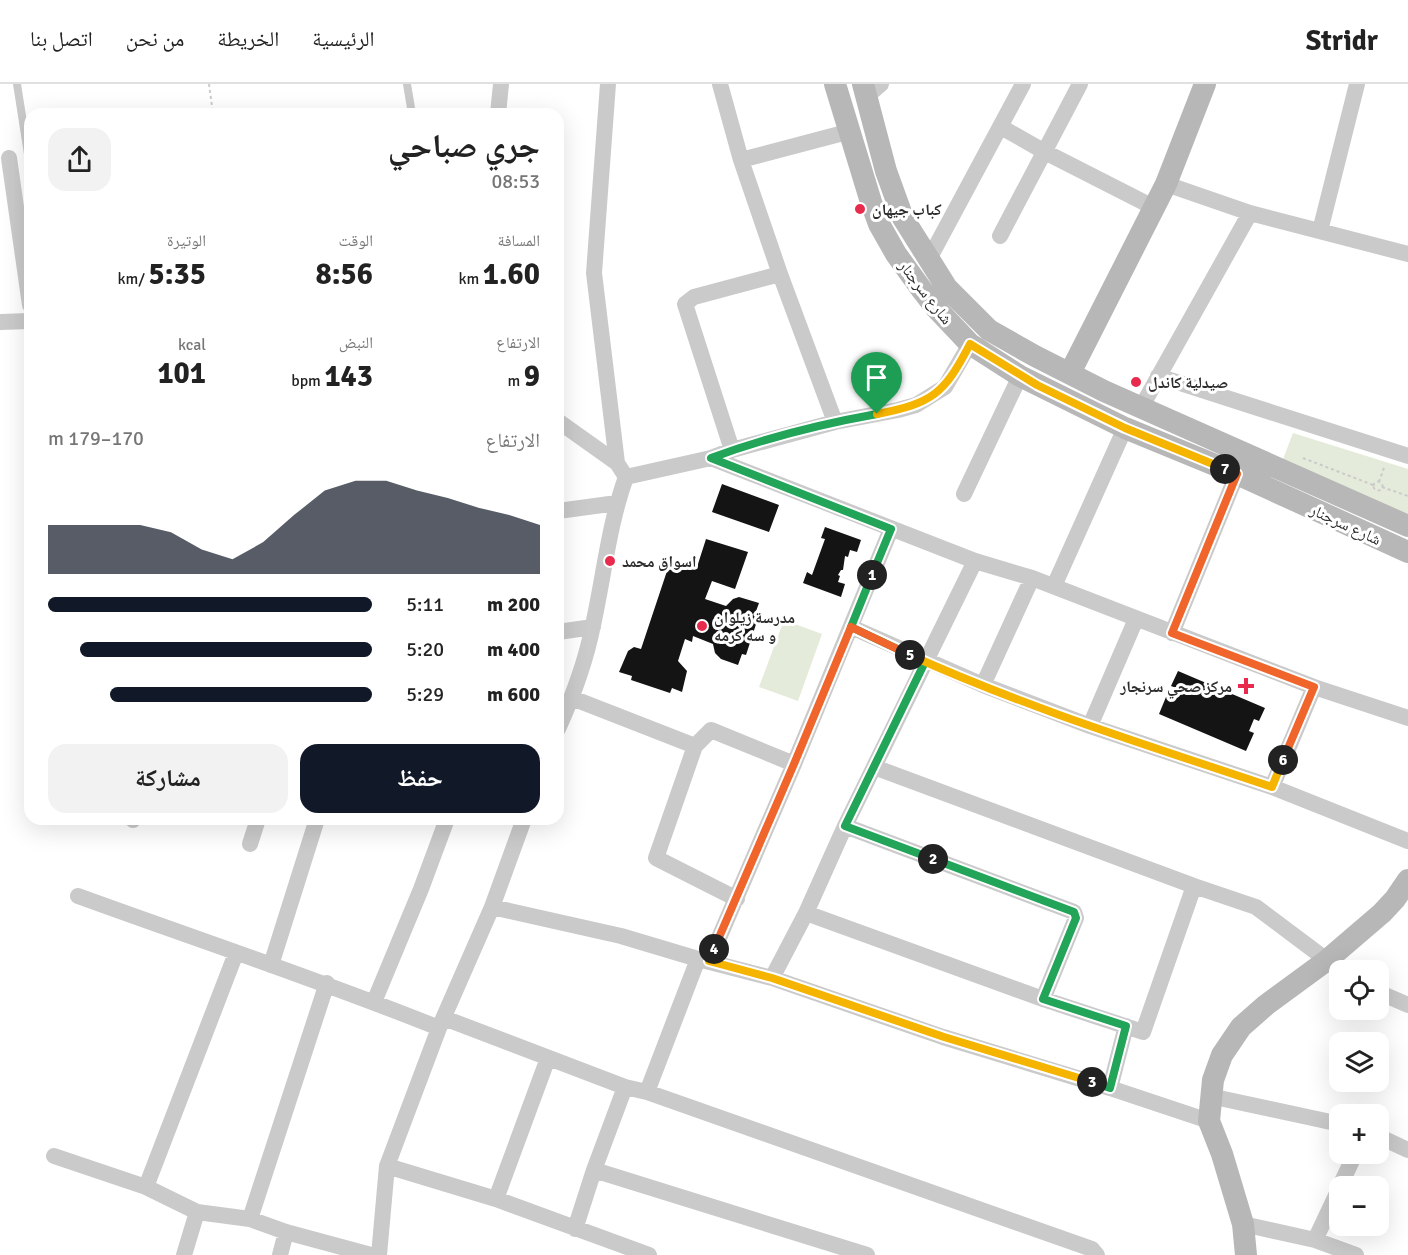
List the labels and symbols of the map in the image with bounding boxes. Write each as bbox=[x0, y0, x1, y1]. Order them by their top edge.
place label: كباب جيهان bbox=[872, 200, 942, 220]
marker: كباب جيهان bbox=[853, 202, 867, 216]
street label: شارع سرجنار bbox=[893, 256, 956, 329]
pin bbox=[851, 352, 902, 414]
place label: صيدلية كاندل bbox=[1148, 373, 1228, 393]
marker: صيدلية كاندل bbox=[1129, 375, 1143, 389]
pin: 7 bbox=[1210, 454, 1240, 484]
street label: شارع سرجنار bbox=[1306, 499, 1384, 550]
place label: اسواق محمد bbox=[622, 552, 697, 572]
marker: اسواق محمد bbox=[603, 554, 617, 568]
pin: 1 bbox=[857, 560, 887, 590]
place label: مدرسة زيلوان و سه كرمه bbox=[714, 608, 795, 646]
marker: مدرسة زيلوان و سه كرمه bbox=[695, 619, 709, 633]
pin: 5 bbox=[895, 640, 925, 670]
place label: مركز صحي سرنجار bbox=[1119, 677, 1232, 699]
marker: مركز صحي سرنجار bbox=[1237, 677, 1255, 695]
pin: 6 bbox=[1268, 745, 1298, 775]
pin: 2 bbox=[918, 844, 948, 874]
pin: 4 bbox=[699, 934, 729, 964]
pin: 3 bbox=[1077, 1067, 1107, 1097]

